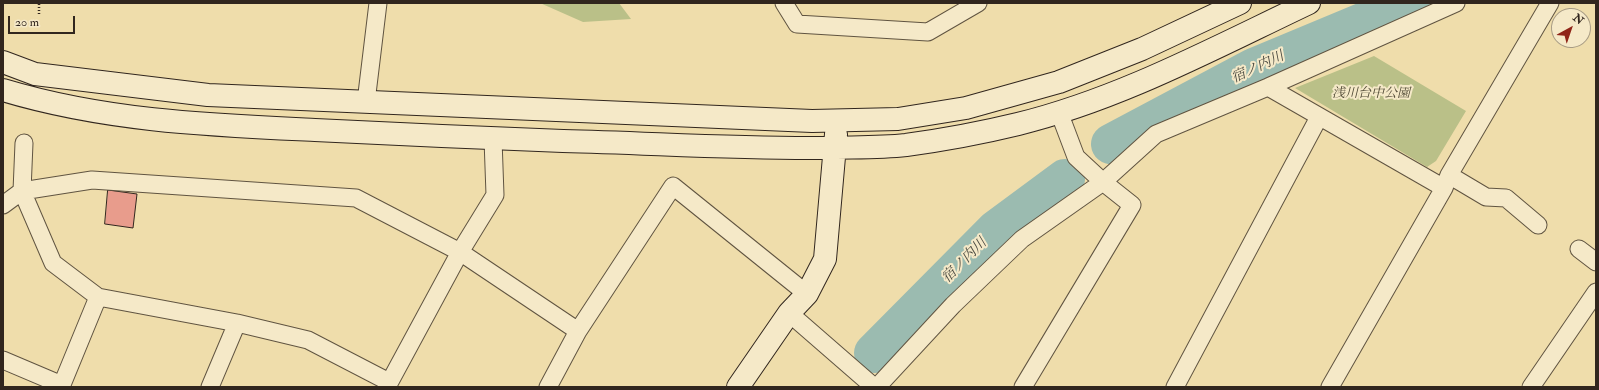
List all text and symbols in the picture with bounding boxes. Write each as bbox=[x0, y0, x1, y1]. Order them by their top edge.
scale bar bbox=[10, 8, 77, 34]
north arrow bbox=[1551, 8, 1591, 48]
text: N bbox=[1570, 11, 1586, 27]
text: 20 m bbox=[15, 15, 39, 30]
water label: 宿ノ内川 bbox=[1229, 49, 1287, 87]
park label: 浅川台中公園 bbox=[1332, 86, 1410, 102]
water label: 宿ノ内川 bbox=[939, 235, 991, 287]

